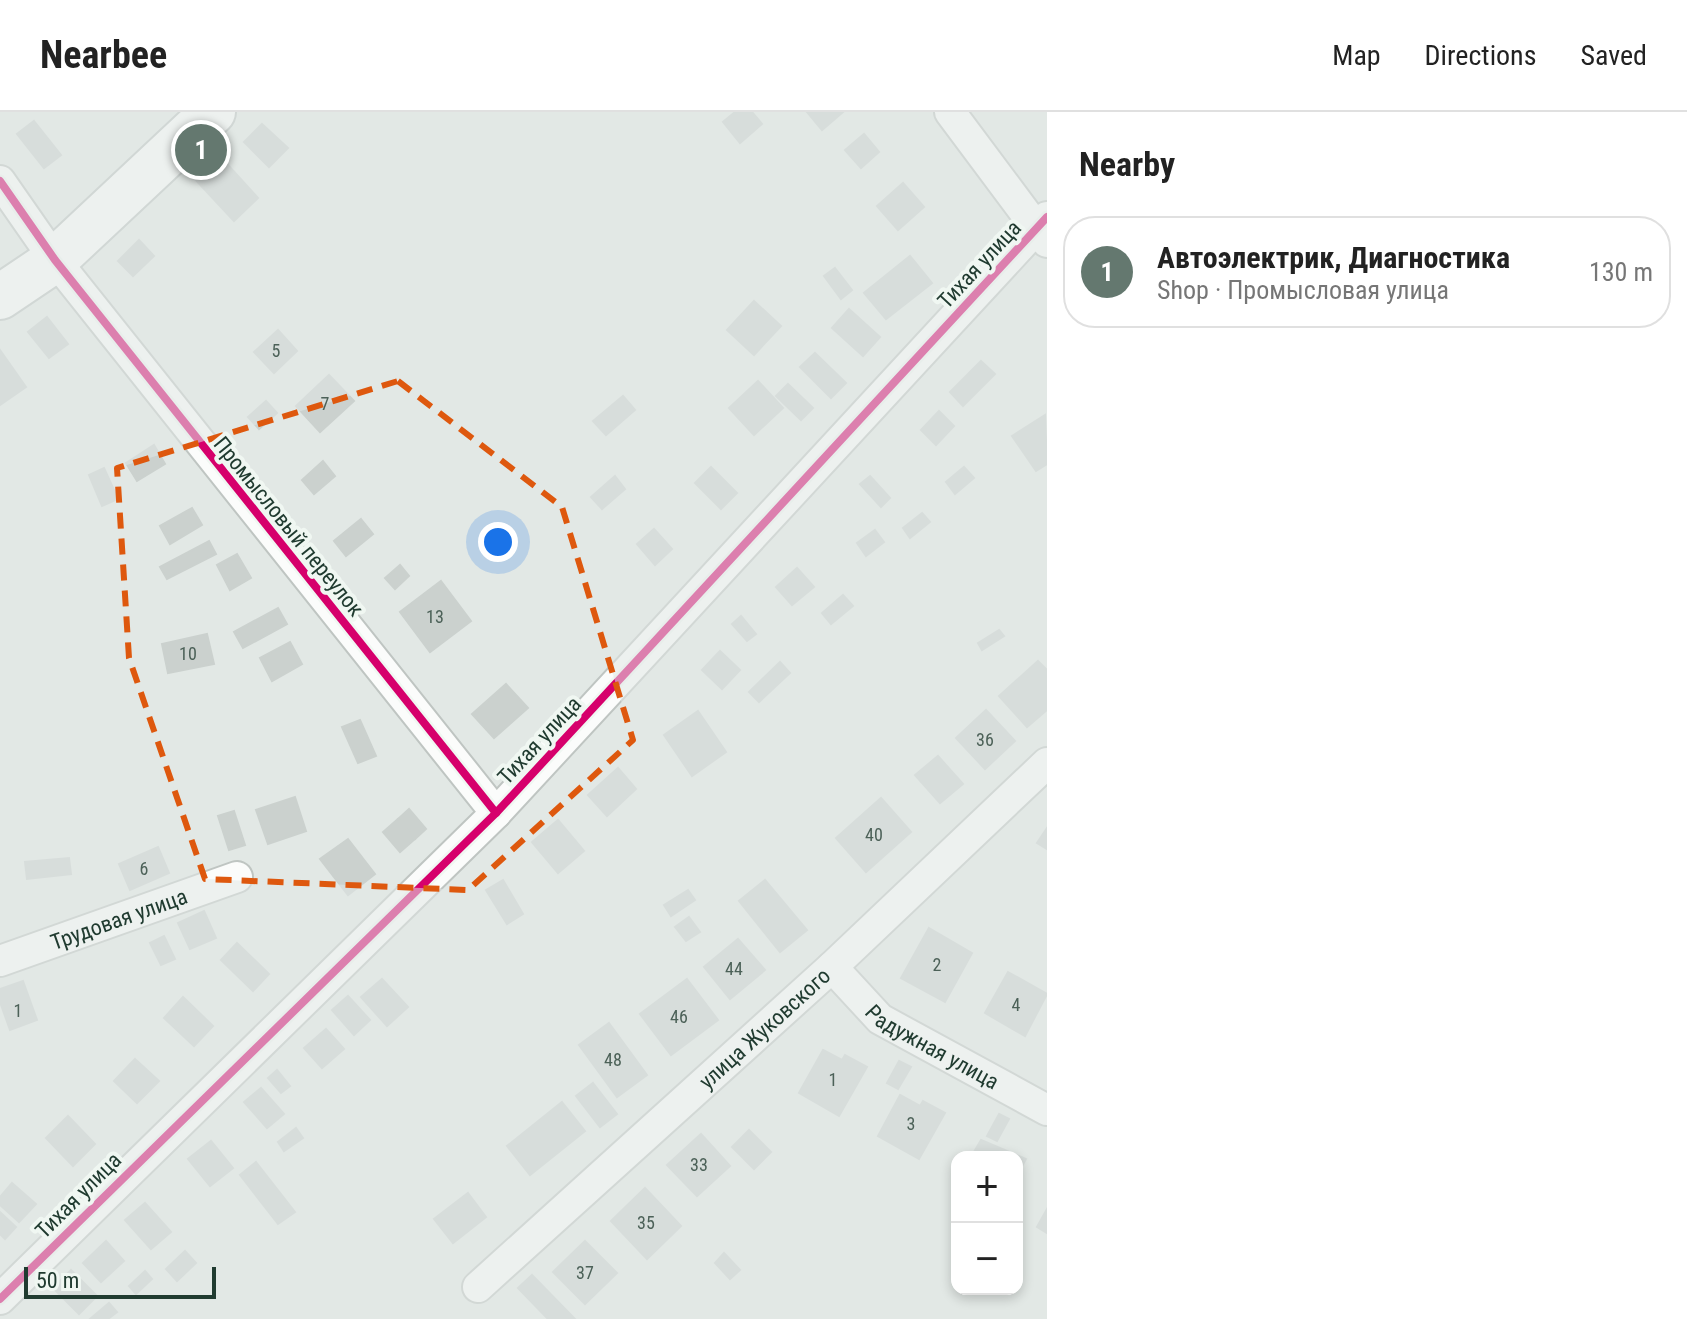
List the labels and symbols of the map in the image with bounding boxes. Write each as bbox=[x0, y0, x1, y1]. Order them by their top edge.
pin: 1 bbox=[175, 120, 227, 180]
street label: Тихая улица bbox=[933, 215, 1026, 313]
house number: 5 bbox=[272, 340, 281, 361]
house number: 7 bbox=[321, 393, 330, 414]
street label: Промысловый переулок bbox=[209, 432, 369, 621]
your location bbox=[478, 522, 518, 562]
house number: 13 bbox=[426, 606, 444, 627]
house number: 10 bbox=[179, 643, 197, 664]
street label: Тихая улица bbox=[493, 691, 586, 789]
house number: 36 bbox=[976, 729, 994, 750]
house number: 40 bbox=[865, 824, 883, 845]
house number: 6 bbox=[140, 858, 148, 879]
street label: Трудовая улица bbox=[47, 884, 191, 955]
house number: 2 bbox=[933, 954, 942, 975]
house number: 44 bbox=[725, 958, 743, 979]
street label: улица Жуковского bbox=[694, 963, 835, 1094]
house number: 4 bbox=[1012, 994, 1021, 1015]
house number: 1 bbox=[14, 1000, 22, 1021]
street label: Радужная улица bbox=[860, 1000, 1003, 1094]
house number: 46 bbox=[670, 1006, 688, 1027]
house number: 48 bbox=[604, 1049, 622, 1070]
house number: 1 bbox=[829, 1069, 837, 1090]
house number: 3 bbox=[907, 1113, 915, 1134]
street label: Тихая улица bbox=[30, 1147, 126, 1243]
house number: 33 bbox=[690, 1154, 708, 1175]
house number: 35 bbox=[637, 1212, 655, 1233]
house number: 37 bbox=[576, 1262, 594, 1283]
scale bar bbox=[24, 1263, 216, 1299]

